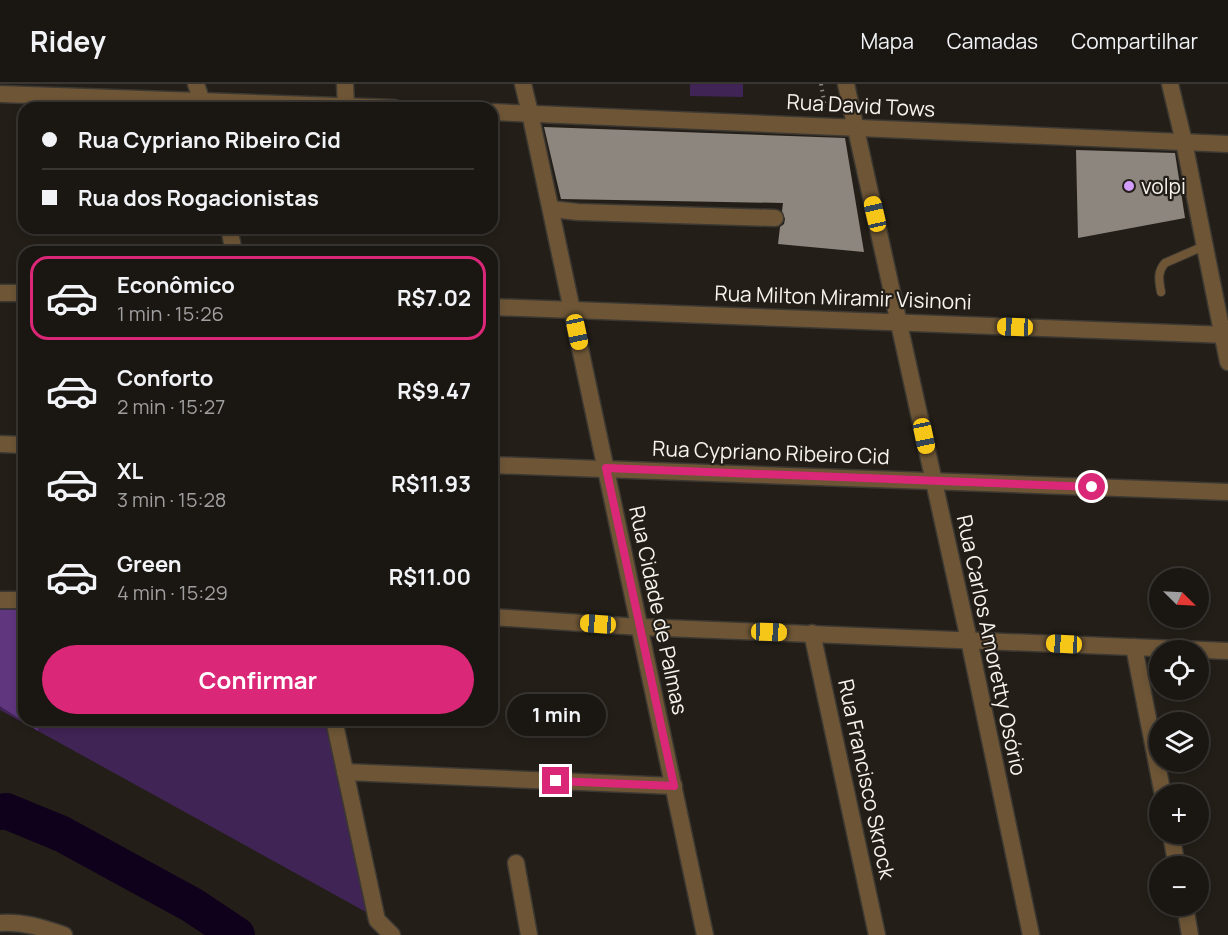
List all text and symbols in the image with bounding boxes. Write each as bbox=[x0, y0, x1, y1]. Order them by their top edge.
text: Ridey bbox=[30, 22, 106, 60]
text: Mapa bbox=[860, 27, 914, 55]
text: Camadas bbox=[947, 27, 1038, 55]
text: Compartilhar bbox=[1071, 27, 1198, 55]
street label: Rua David Tows bbox=[786, 87, 936, 123]
text: Rua Cypriano Ribeiro Cid bbox=[78, 125, 341, 155]
place label: volpi bbox=[1141, 172, 1186, 200]
marker: volpi bbox=[1122, 179, 1136, 193]
text: Rua dos Rogacionistas bbox=[78, 183, 319, 213]
car bbox=[862, 194, 888, 234]
text: Econômico bbox=[117, 270, 235, 300]
icon: car bbox=[45, 271, 99, 325]
street label: Rua Milton Miramir Visinoni bbox=[714, 279, 972, 315]
text: R$7.02 bbox=[397, 283, 471, 313]
text: 1 min · 15:26 bbox=[117, 300, 224, 327]
car bbox=[564, 313, 590, 351]
car bbox=[997, 317, 1033, 337]
text: Conforto bbox=[117, 363, 213, 393]
icon: car bbox=[45, 364, 99, 418]
text: R$9.47 bbox=[397, 376, 471, 406]
text: 2 min · 15:27 bbox=[117, 393, 225, 420]
car bbox=[911, 417, 937, 455]
street label: Rua Cypriano Ribeiro Cid bbox=[652, 434, 890, 470]
text: XL bbox=[117, 456, 143, 486]
icon: car bbox=[45, 457, 99, 511]
text: R$11.93 bbox=[391, 469, 471, 499]
route start bbox=[1078, 473, 1105, 500]
text: 3 min · 15:28 bbox=[117, 486, 226, 513]
street label: Rua Cidade de Palmas bbox=[623, 503, 695, 717]
street label: Rua Carlos Amoretty Osório bbox=[951, 512, 1033, 778]
text: Green bbox=[117, 549, 182, 579]
icon: car bbox=[45, 550, 99, 604]
text: R$11.00 bbox=[389, 562, 471, 592]
north arrow bbox=[1149, 568, 1209, 628]
map controls bbox=[1149, 568, 1209, 916]
text: 4 min · 15:29 bbox=[117, 579, 228, 606]
car bbox=[579, 614, 617, 634]
car bbox=[751, 622, 787, 642]
car bbox=[1046, 634, 1082, 654]
button: locate bbox=[1149, 640, 1209, 700]
button: Confirmar bbox=[42, 645, 474, 714]
street label: Rua Francisco Skrock bbox=[832, 676, 902, 882]
callout: 1 min bbox=[506, 694, 606, 736]
text: 1 min bbox=[532, 701, 581, 728]
button: layers bbox=[1149, 712, 1209, 772]
route end bbox=[542, 767, 569, 794]
button: + bbox=[1149, 784, 1209, 844]
button: − bbox=[1149, 856, 1209, 916]

